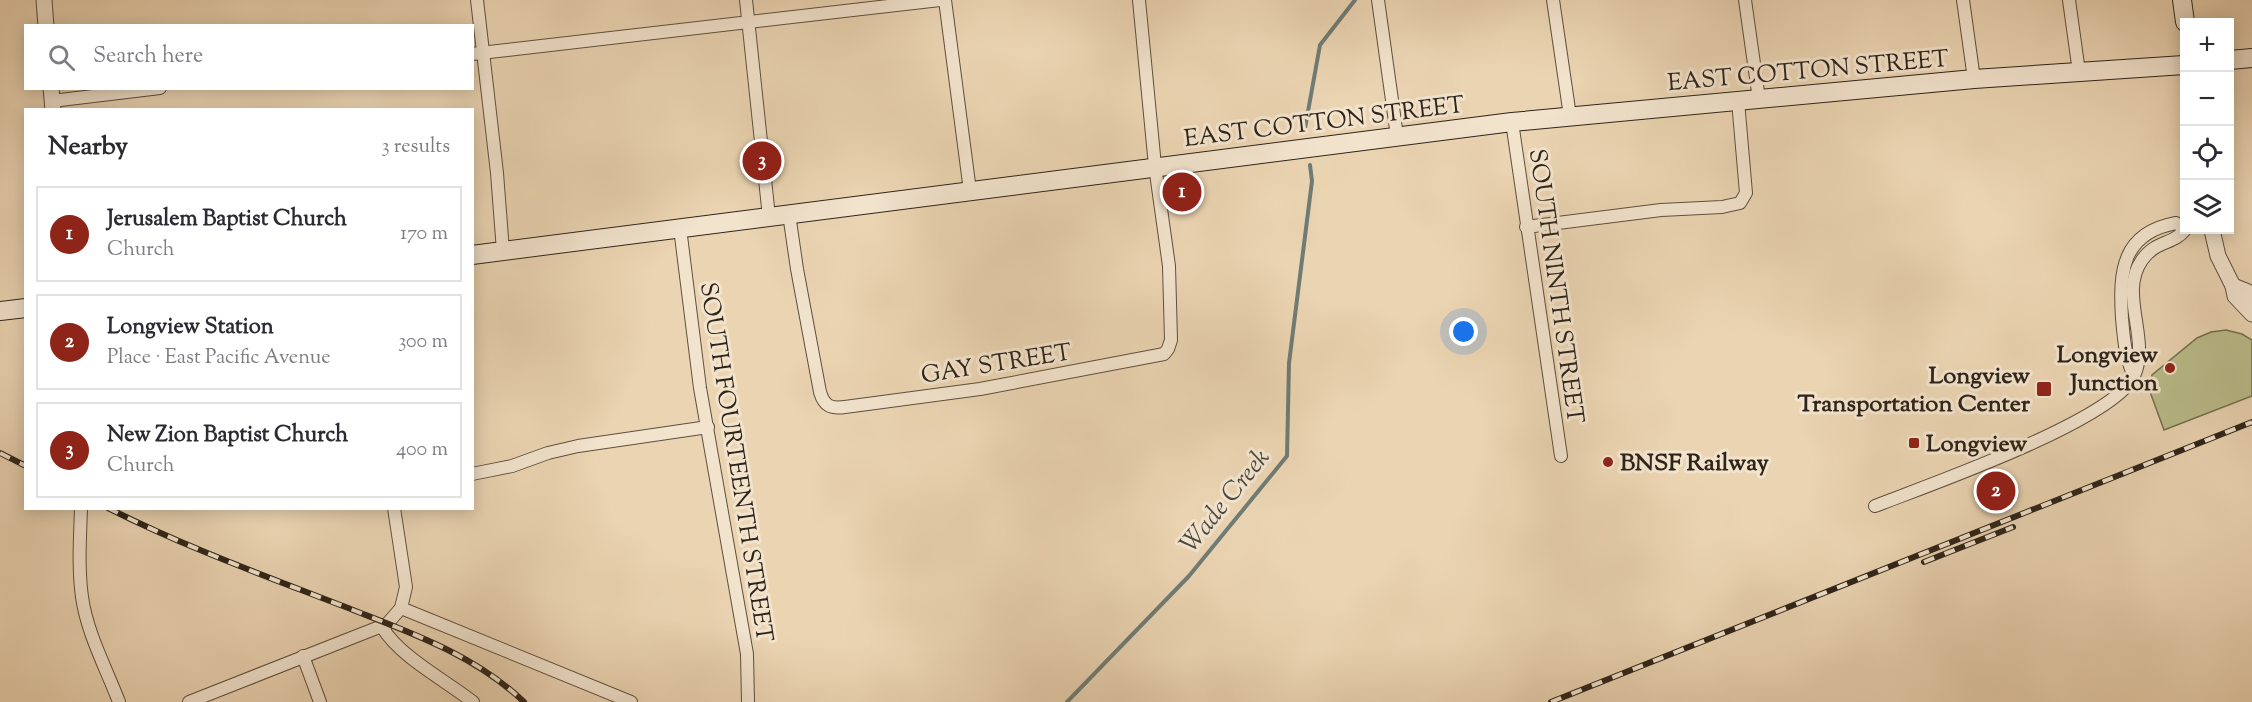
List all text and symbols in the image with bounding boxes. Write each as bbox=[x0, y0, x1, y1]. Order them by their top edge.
map controls bbox=[2180, 18, 2234, 234]
button: + bbox=[2180, 18, 2234, 72]
search box bbox=[24, 24, 474, 90]
icon: search bbox=[45, 41, 78, 74]
text: Search here bbox=[93, 41, 203, 73]
street label: EAST COTTON STREET bbox=[1666, 43, 1950, 101]
button: − bbox=[2180, 72, 2234, 126]
street label: EAST COTTON STREET bbox=[1182, 89, 1466, 157]
button: locate bbox=[2180, 126, 2234, 180]
text: Nearby bbox=[48, 129, 128, 166]
text: 3 results bbox=[381, 133, 450, 162]
pin: 3 bbox=[742, 138, 782, 184]
street label: SOUTH NINTH STREET bbox=[1519, 147, 1591, 426]
pin: 1 bbox=[1162, 170, 1202, 214]
button: layers bbox=[2180, 180, 2234, 234]
text: Jerusalem Baptist Church bbox=[107, 204, 347, 236]
text: 1 bbox=[66, 220, 73, 249]
text: 170 m bbox=[400, 220, 448, 249]
text: Church bbox=[107, 236, 174, 265]
street label: SOUTH FOURTEENTH STREET bbox=[690, 280, 780, 645]
text: Longview Station bbox=[107, 312, 274, 344]
your location bbox=[1449, 317, 1478, 346]
text: 2 bbox=[65, 328, 74, 357]
text: 300 m bbox=[398, 328, 448, 357]
street label: GAY STREET bbox=[919, 336, 1074, 394]
place label: Longview Junction bbox=[2057, 339, 2159, 401]
text: Place · East Pacific Avenue bbox=[107, 344, 331, 373]
place label: Longview Transportation Center bbox=[1798, 360, 2031, 422]
marker: Longview Junction bbox=[2163, 361, 2177, 375]
marker: Longview Transportation Center bbox=[2035, 380, 2053, 398]
text: New Zion Baptist Church bbox=[107, 420, 348, 452]
place label: Longview bbox=[1926, 428, 2027, 462]
text: 3 bbox=[65, 436, 74, 465]
text: 400 m bbox=[396, 436, 448, 465]
marker: Longview bbox=[1907, 436, 1921, 450]
water label: Wade Creek bbox=[1172, 441, 1280, 562]
place label: BNSF Railway bbox=[1620, 447, 1769, 481]
text: Church bbox=[107, 452, 174, 481]
marker: BNSF Railway bbox=[1601, 455, 1615, 469]
pin: 2 bbox=[1976, 468, 2016, 514]

